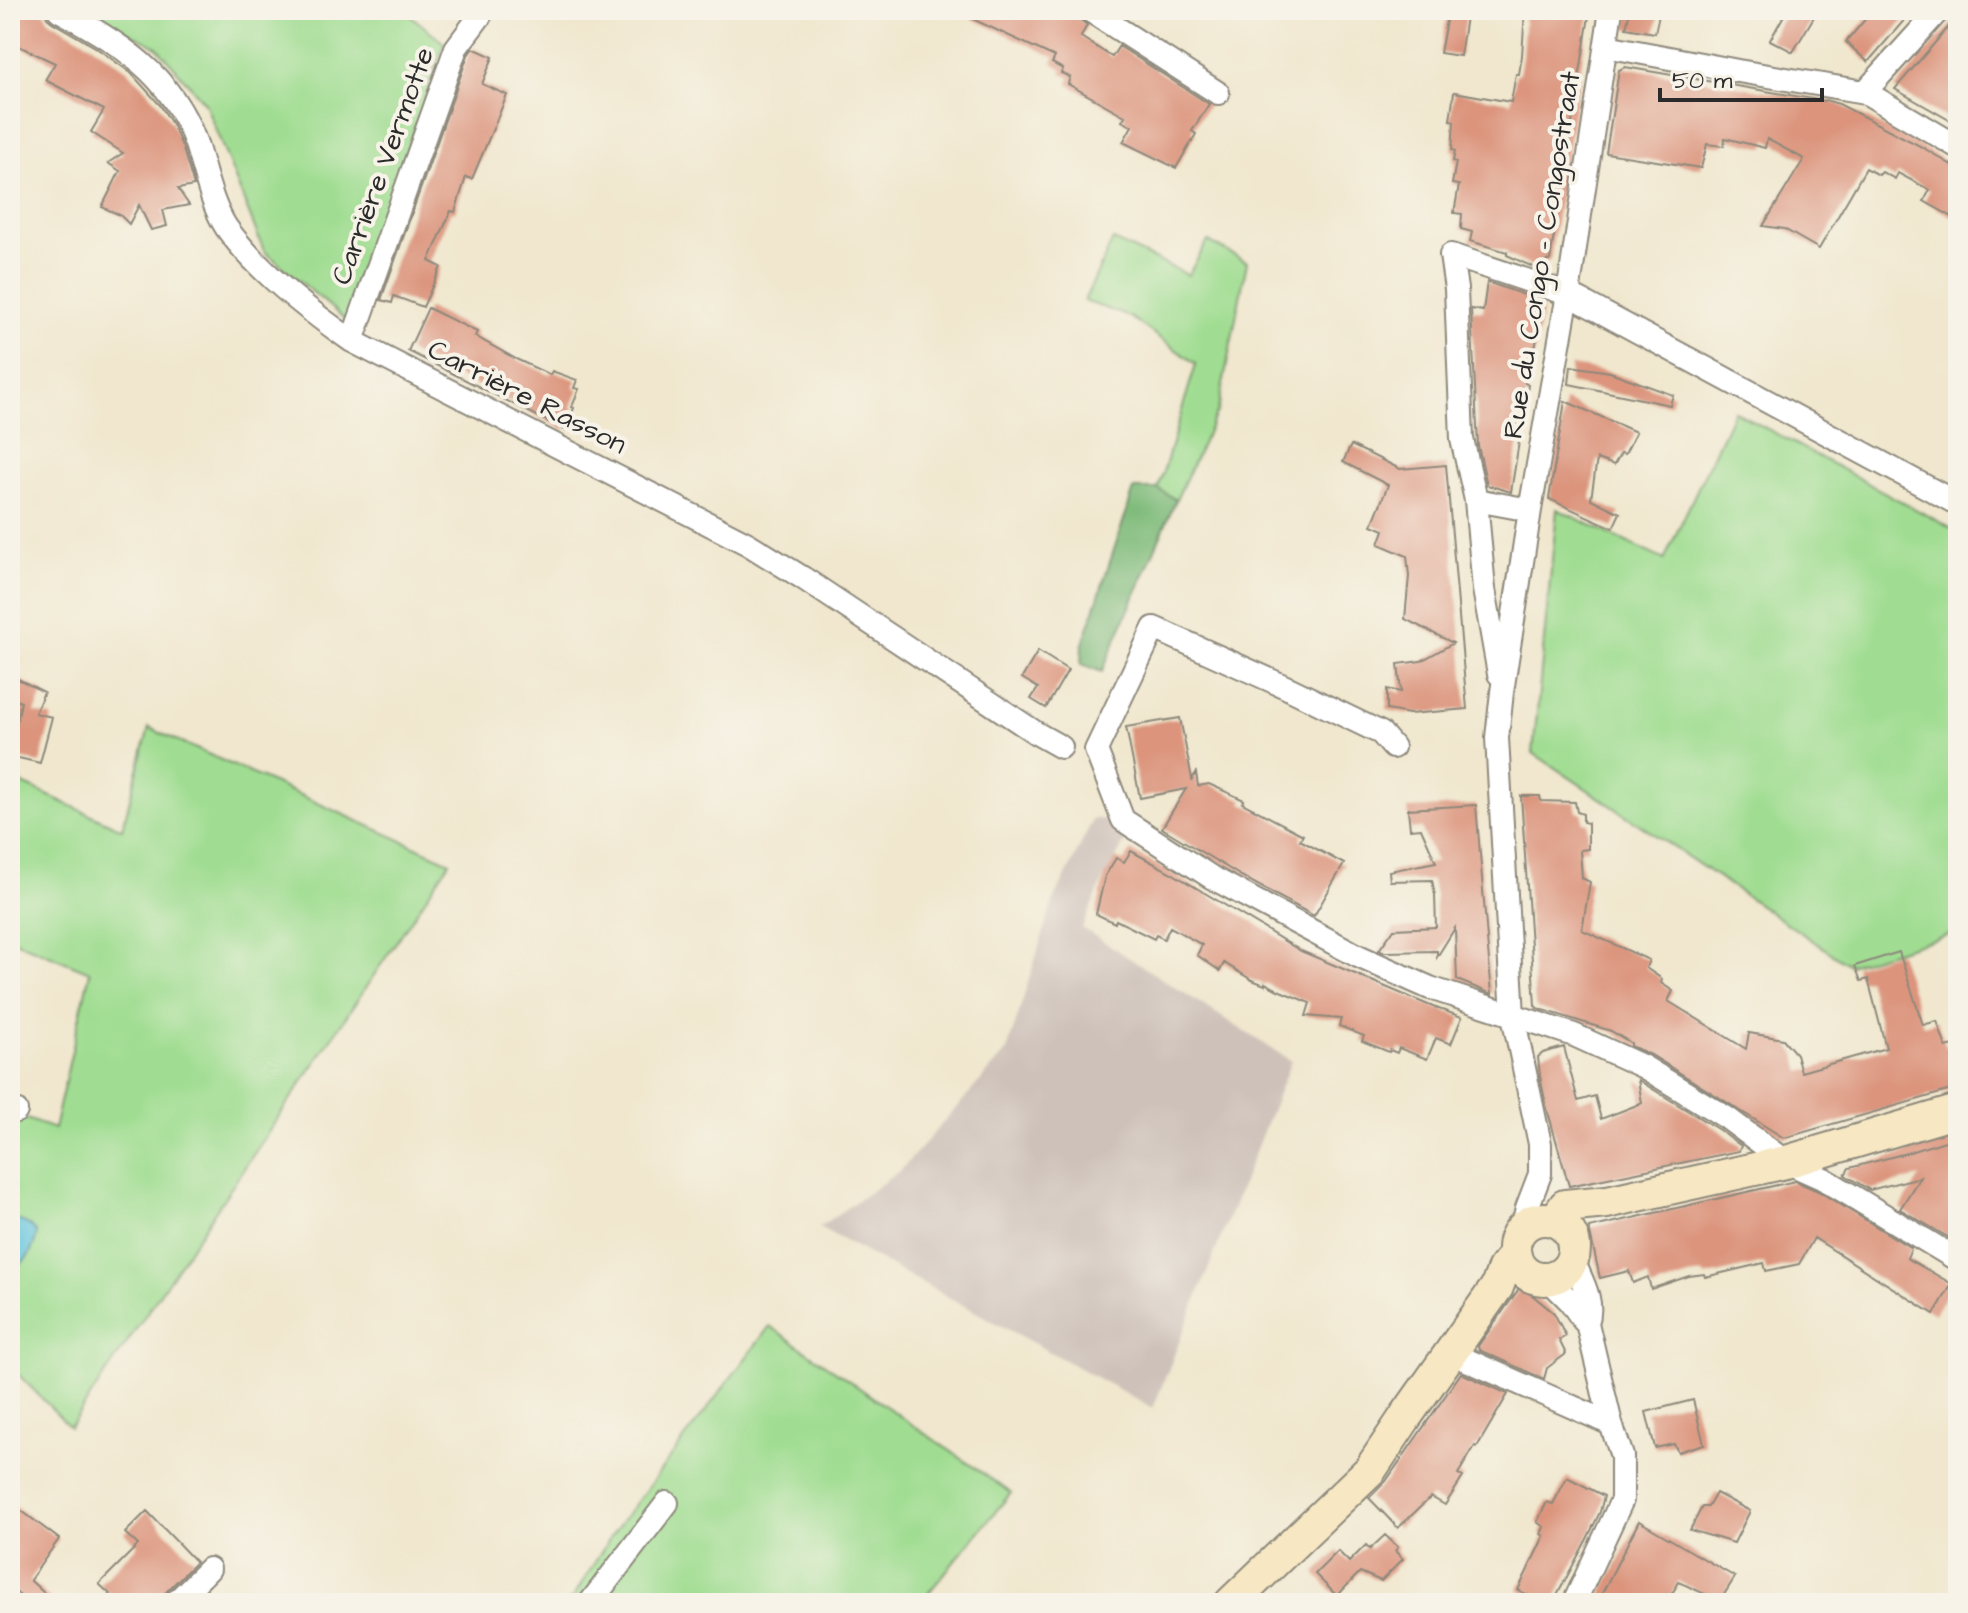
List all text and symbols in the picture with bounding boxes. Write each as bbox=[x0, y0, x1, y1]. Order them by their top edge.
street label: Carrière Vermotte bbox=[322, 42, 444, 290]
scale bar bbox=[1660, 52, 1822, 102]
text: 50 m bbox=[1672, 64, 1733, 98]
street label: Rue du Congo - Congostraat bbox=[1494, 68, 1591, 442]
street label: Carrière Rasson bbox=[421, 330, 633, 464]

